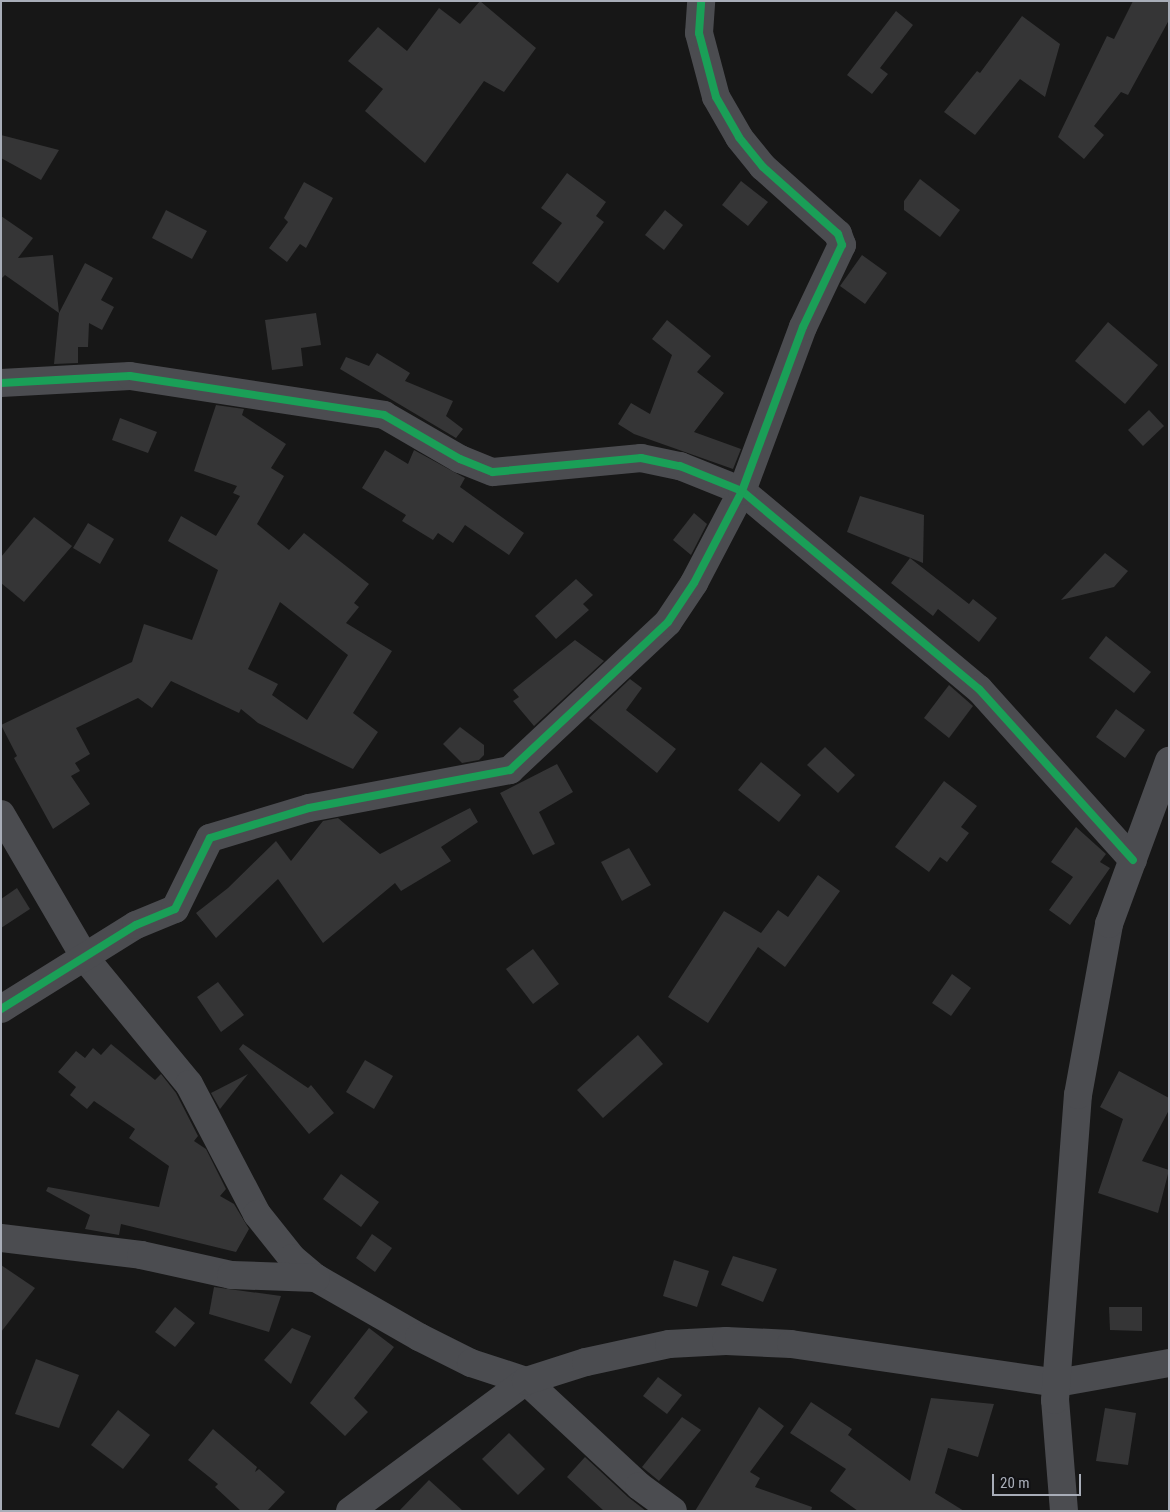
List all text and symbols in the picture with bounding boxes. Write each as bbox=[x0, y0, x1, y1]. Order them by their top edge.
scale bar bbox=[995, 1464, 1084, 1496]
text: 20 m bbox=[1000, 1474, 1030, 1492]

